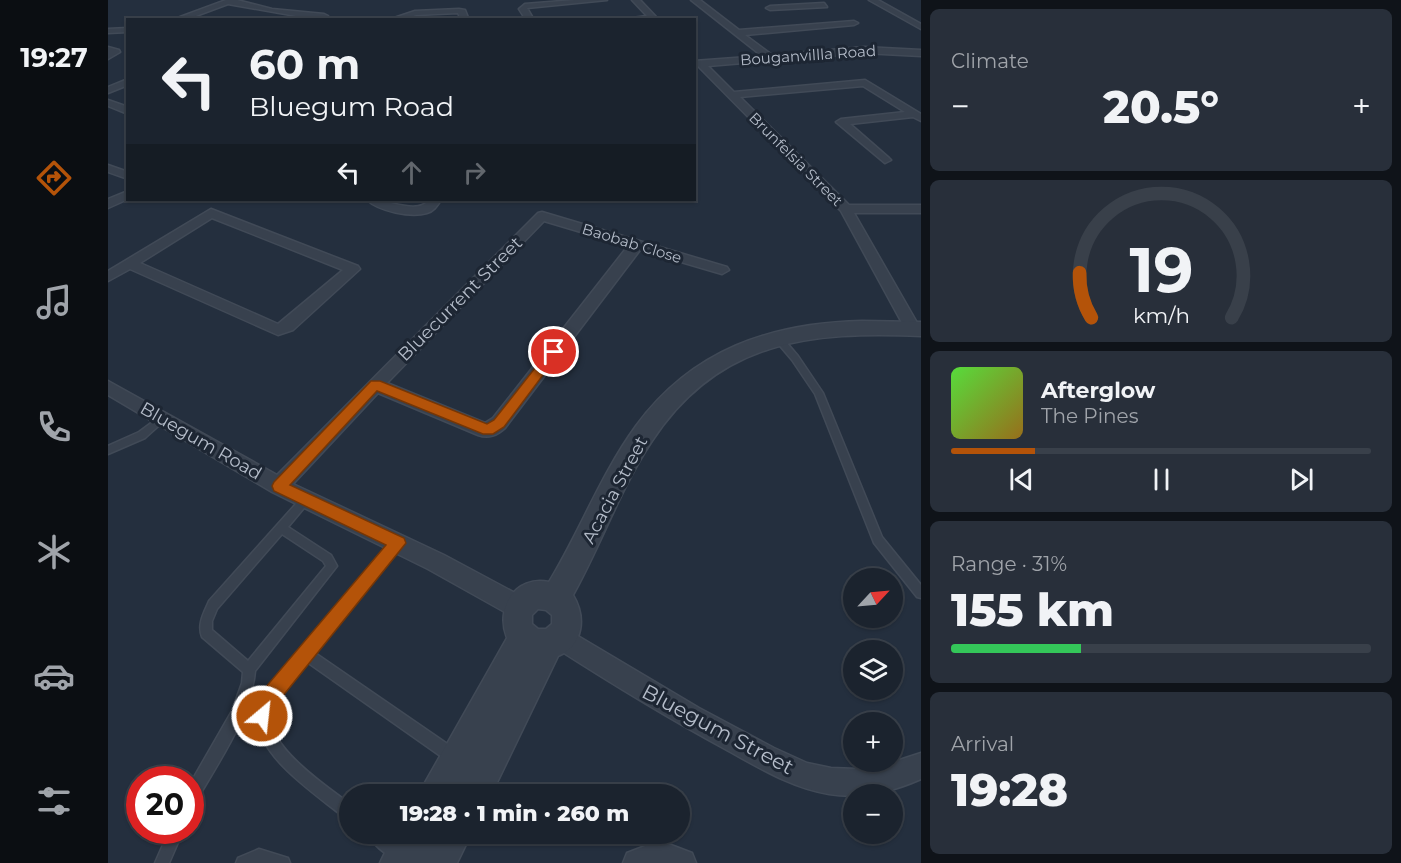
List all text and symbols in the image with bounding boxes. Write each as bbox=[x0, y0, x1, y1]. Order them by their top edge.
text: 60 m bbox=[249, 38, 360, 90]
text: 19:27 bbox=[20, 41, 88, 74]
street label: Bouganvillla Road bbox=[739, 41, 877, 69]
icon: left bbox=[150, 42, 228, 120]
text: Climate bbox=[951, 49, 1029, 73]
text: 20.5° bbox=[1103, 79, 1219, 134]
text: − bbox=[951, 86, 970, 126]
text: + bbox=[1352, 86, 1371, 126]
text: Bluegum Road bbox=[249, 90, 454, 123]
street label: Brunfelsia Street bbox=[745, 108, 847, 210]
icon: left bbox=[332, 156, 365, 189]
icon: ahead bbox=[395, 156, 428, 189]
icon: right bbox=[458, 156, 491, 189]
icon: directions bbox=[33, 157, 75, 199]
street label: Baobab Close bbox=[580, 219, 684, 267]
street label: Bluecurrent Street bbox=[393, 232, 527, 366]
text: 19 bbox=[1129, 232, 1193, 308]
icon: music bbox=[33, 281, 75, 323]
text: km/h bbox=[1132, 302, 1190, 328]
pin bbox=[528, 326, 579, 377]
icon: arrive bbox=[537, 335, 570, 368]
text: Afterglow bbox=[1041, 377, 1155, 404]
street label: Bluegum Road bbox=[136, 397, 266, 485]
text: The Pines bbox=[1041, 404, 1138, 428]
icon: phone bbox=[33, 406, 75, 448]
street label: Acacia Street bbox=[578, 433, 652, 547]
icon: previous bbox=[1005, 463, 1038, 496]
icon: pause bbox=[1145, 463, 1178, 496]
icon: next bbox=[1285, 463, 1318, 496]
icon: climate bbox=[33, 531, 75, 573]
text: Range · 31% bbox=[951, 552, 1067, 576]
north arrow bbox=[843, 568, 903, 628]
map controls bbox=[843, 568, 903, 844]
text: 155 km bbox=[951, 582, 1114, 637]
button: layers bbox=[843, 640, 903, 700]
icon: car bbox=[33, 655, 75, 697]
street label: Bluegum Street bbox=[638, 679, 798, 779]
position arrow bbox=[230, 684, 294, 748]
button: + bbox=[843, 712, 903, 772]
text: Arrival bbox=[951, 732, 1014, 756]
text: 19:28 bbox=[951, 762, 1068, 817]
speed limit sign: 20 bbox=[126, 766, 204, 844]
icon: filters bbox=[33, 780, 75, 822]
button: − bbox=[843, 784, 903, 844]
text: 19:28 · 1 min · 260 m bbox=[400, 800, 629, 827]

